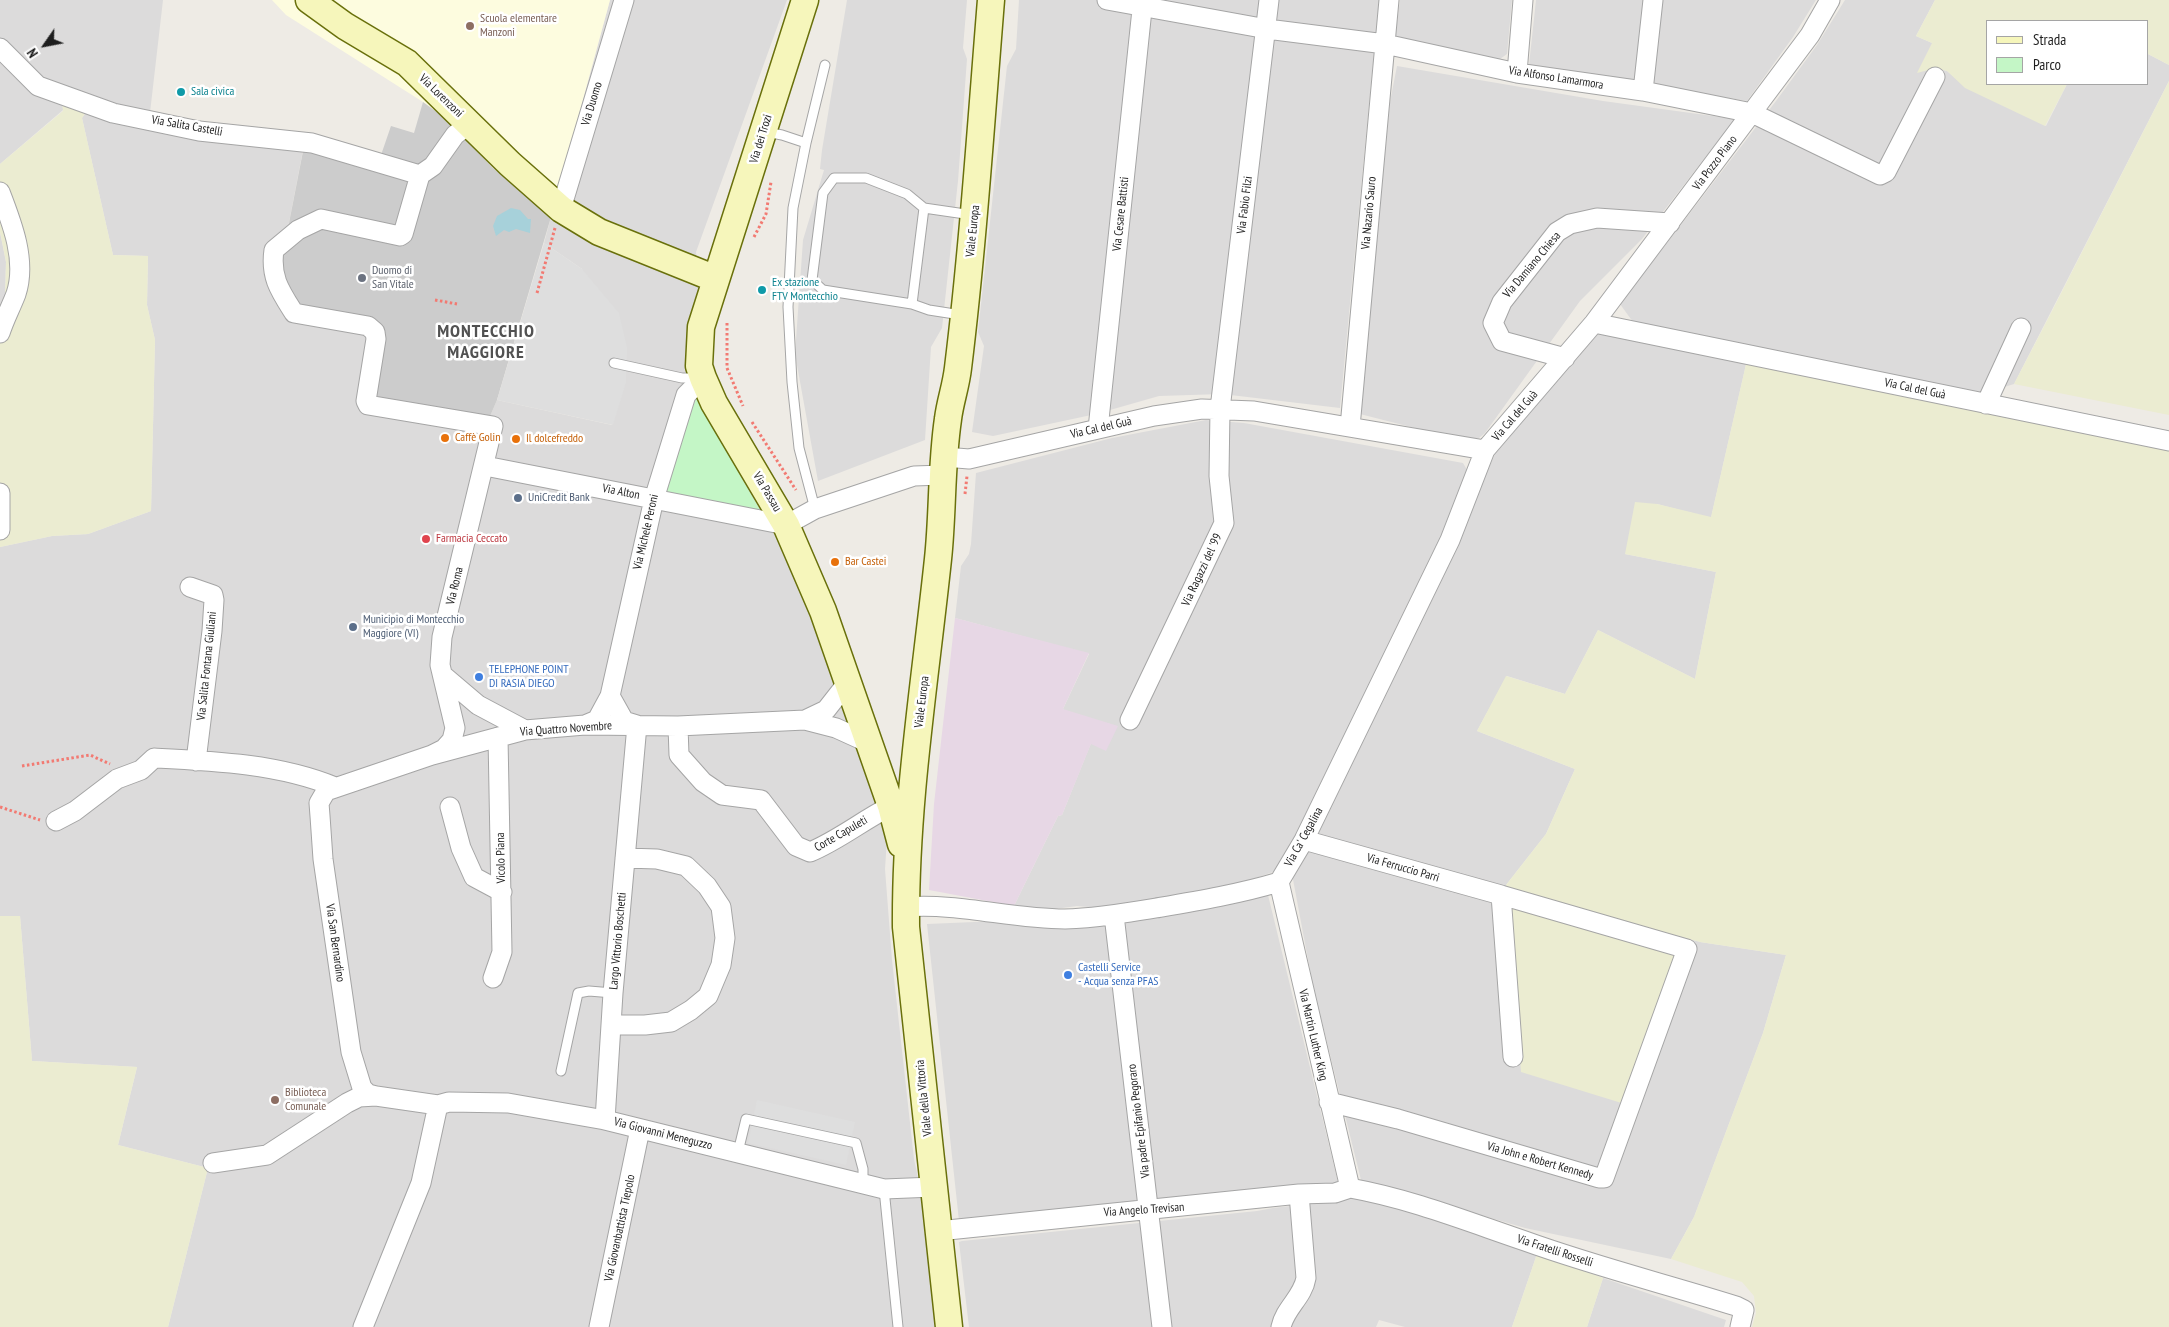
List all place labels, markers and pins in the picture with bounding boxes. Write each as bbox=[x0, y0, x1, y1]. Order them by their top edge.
place label: Scuola elementare Manzoni bbox=[480, 12, 557, 40]
marker: Scuola elementare Manzoni bbox=[464, 20, 476, 32]
place label: Sala civica bbox=[191, 85, 234, 99]
marker: Sala civica bbox=[175, 86, 187, 98]
place label: Duomo di San Vitale bbox=[372, 264, 414, 292]
marker: Duomo di San Vitale bbox=[356, 272, 368, 284]
place label: Ex stazione FTV Montecchio bbox=[772, 276, 838, 304]
marker: Ex stazione FTV Montecchio bbox=[756, 284, 768, 296]
place label: Caffè Golin bbox=[455, 431, 500, 445]
marker: Caffè Golin bbox=[439, 432, 451, 444]
place label: Il dolcefreddo bbox=[526, 432, 583, 446]
marker: Il dolcefreddo bbox=[510, 433, 522, 445]
place label: UniCredit Bank bbox=[528, 491, 590, 505]
marker: UniCredit Bank bbox=[512, 492, 524, 504]
place label: Farmacia Ceccato bbox=[436, 532, 507, 546]
marker: Farmacia Ceccato bbox=[420, 533, 432, 545]
place label: Bar Castei bbox=[845, 555, 886, 569]
marker: Bar Castei bbox=[829, 556, 841, 568]
place label: Municipio di Montecchio Maggiore (VI) bbox=[363, 613, 464, 641]
marker: Municipio di Montecchio Maggiore (VI) bbox=[347, 621, 359, 633]
place label: TELEPHONE POINT DI RASIA DIEGO bbox=[489, 663, 569, 691]
marker: TELEPHONE POINT DI RASIA DIEGO bbox=[473, 671, 485, 683]
place label: Castelli Service - Acqua senza PFAS bbox=[1078, 961, 1159, 989]
marker: Castelli Service - Acqua senza PFAS bbox=[1062, 969, 1074, 981]
place label: Biblioteca Comunale bbox=[285, 1086, 326, 1114]
marker: Biblioteca Comunale bbox=[269, 1094, 281, 1106]

